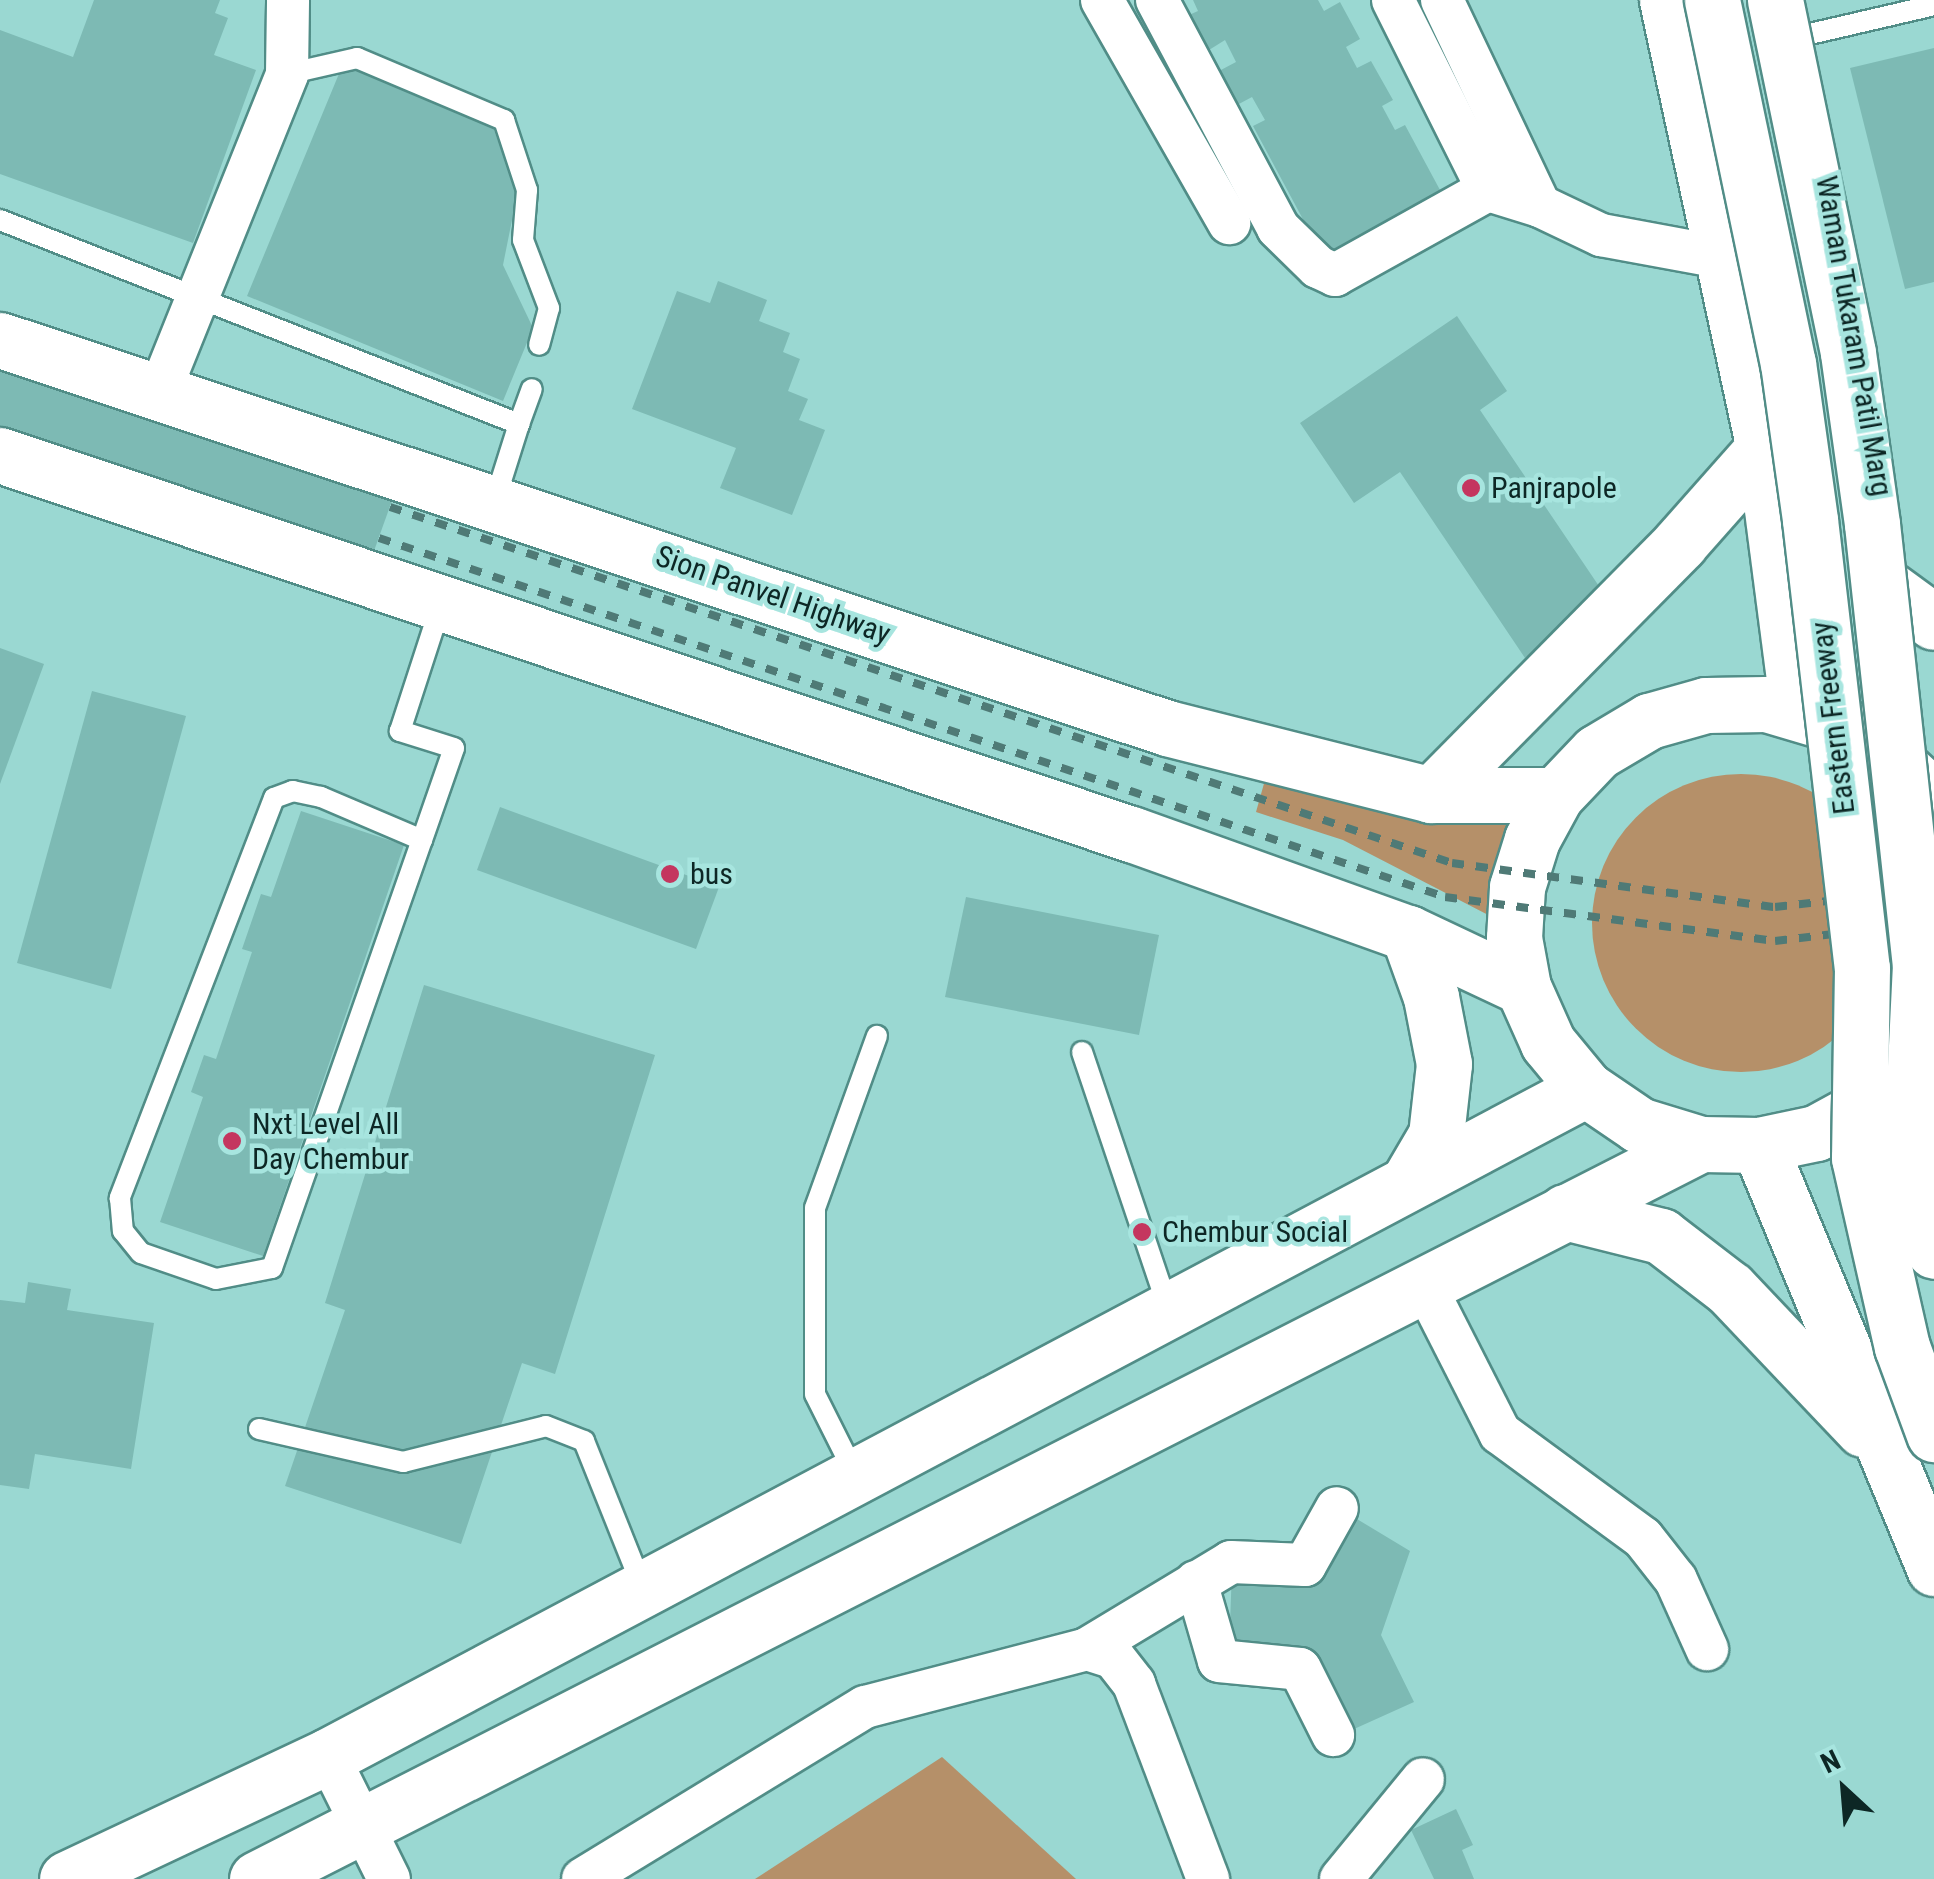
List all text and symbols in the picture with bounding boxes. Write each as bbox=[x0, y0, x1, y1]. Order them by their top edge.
street label: Waman Tukaram Patil Marg bbox=[1808, 173, 1900, 499]
place label: Panjrapole bbox=[1491, 470, 1617, 506]
marker: Panjrapole bbox=[1460, 477, 1482, 499]
street label: Sion Panvel Highway bbox=[651, 538, 895, 652]
street label: Eastern Freeway bbox=[1803, 620, 1863, 816]
place label: bus bbox=[690, 856, 733, 892]
marker: bus bbox=[659, 863, 681, 885]
place label: Nxt Level All Day Chembur bbox=[252, 1106, 409, 1176]
marker: Nxt Level All Day Chembur bbox=[221, 1130, 243, 1152]
place label: Chembur Social bbox=[1162, 1214, 1348, 1250]
marker: Chembur Social bbox=[1131, 1221, 1153, 1243]
north arrow bbox=[1794, 1739, 1894, 1839]
text: N bbox=[1816, 1743, 1846, 1780]

